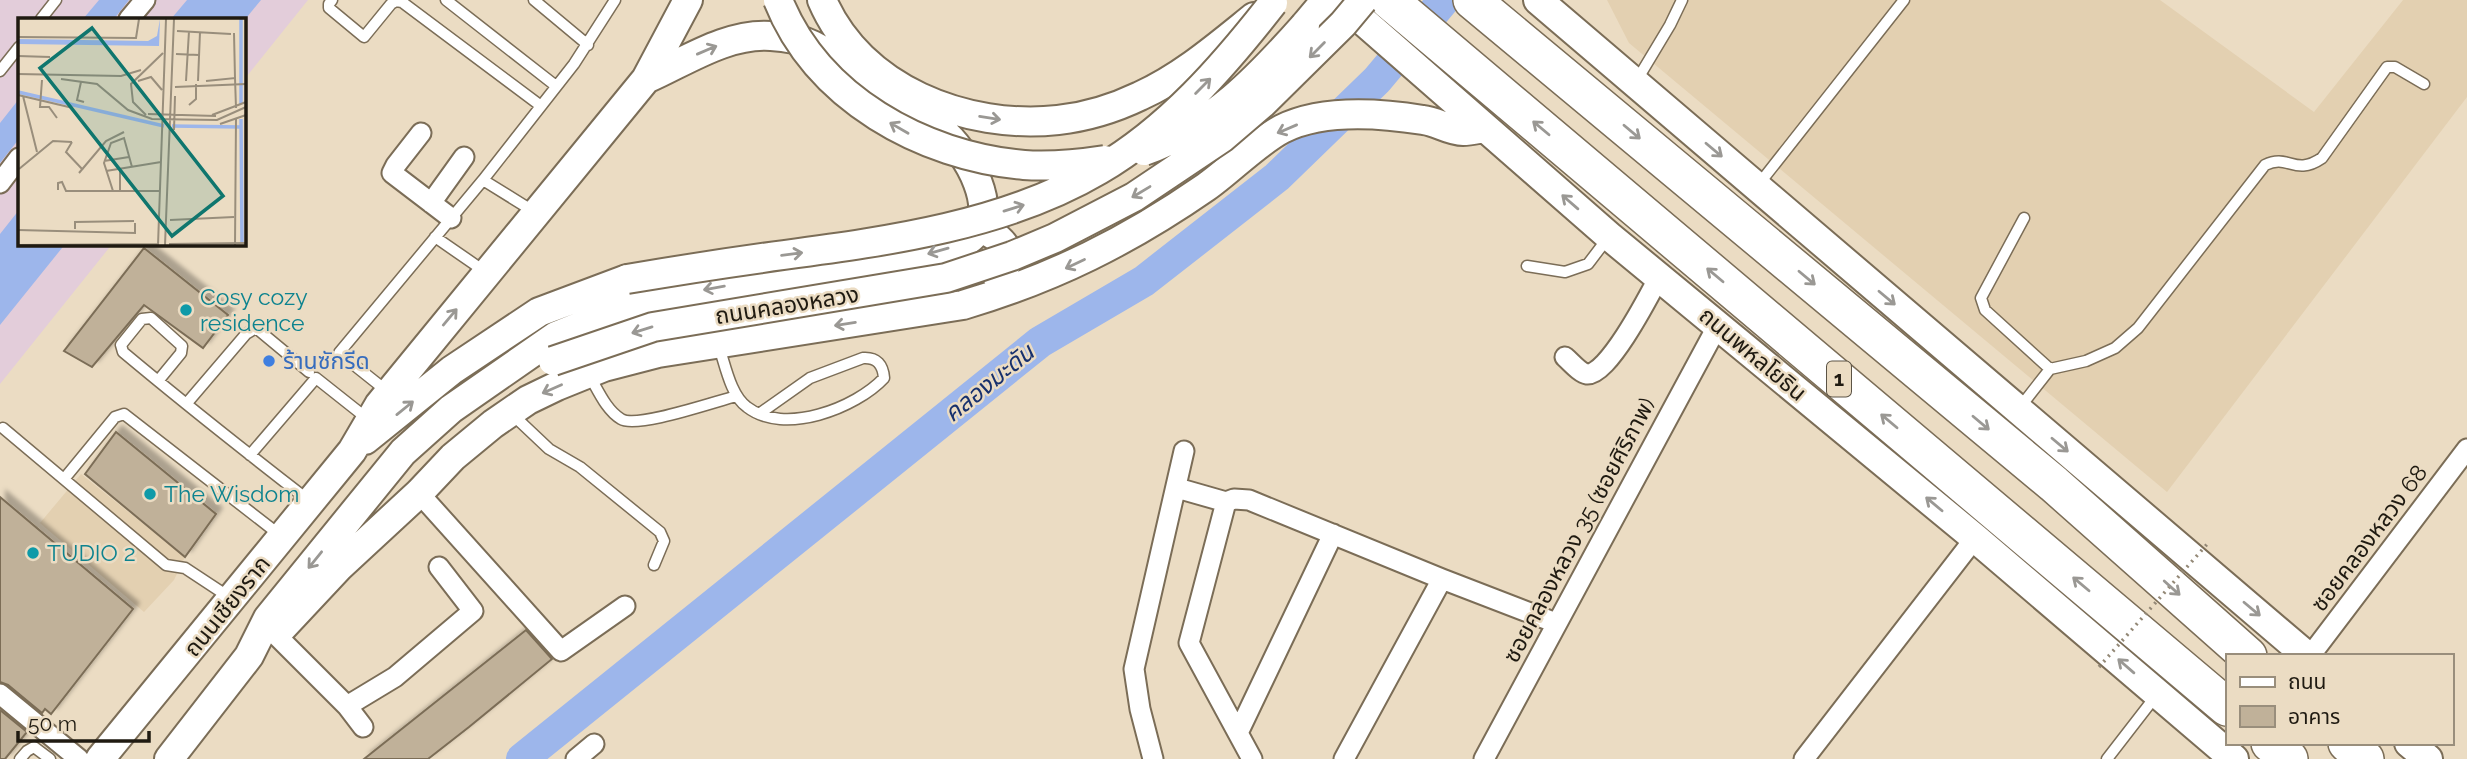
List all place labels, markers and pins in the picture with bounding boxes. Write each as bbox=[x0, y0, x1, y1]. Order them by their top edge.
place label: Cosy cozy residence bbox=[200, 283, 308, 336]
marker: Cosy cozy residence bbox=[178, 302, 194, 318]
place label: ร้านซักรีด bbox=[283, 347, 370, 374]
marker: ร้านซักรีด bbox=[261, 353, 277, 369]
place label: The Wisdom bbox=[164, 480, 299, 507]
marker: The Wisdom bbox=[142, 486, 158, 502]
place label: TUDIO 2 bbox=[47, 539, 136, 566]
marker: TUDIO 2 bbox=[25, 545, 41, 561]

